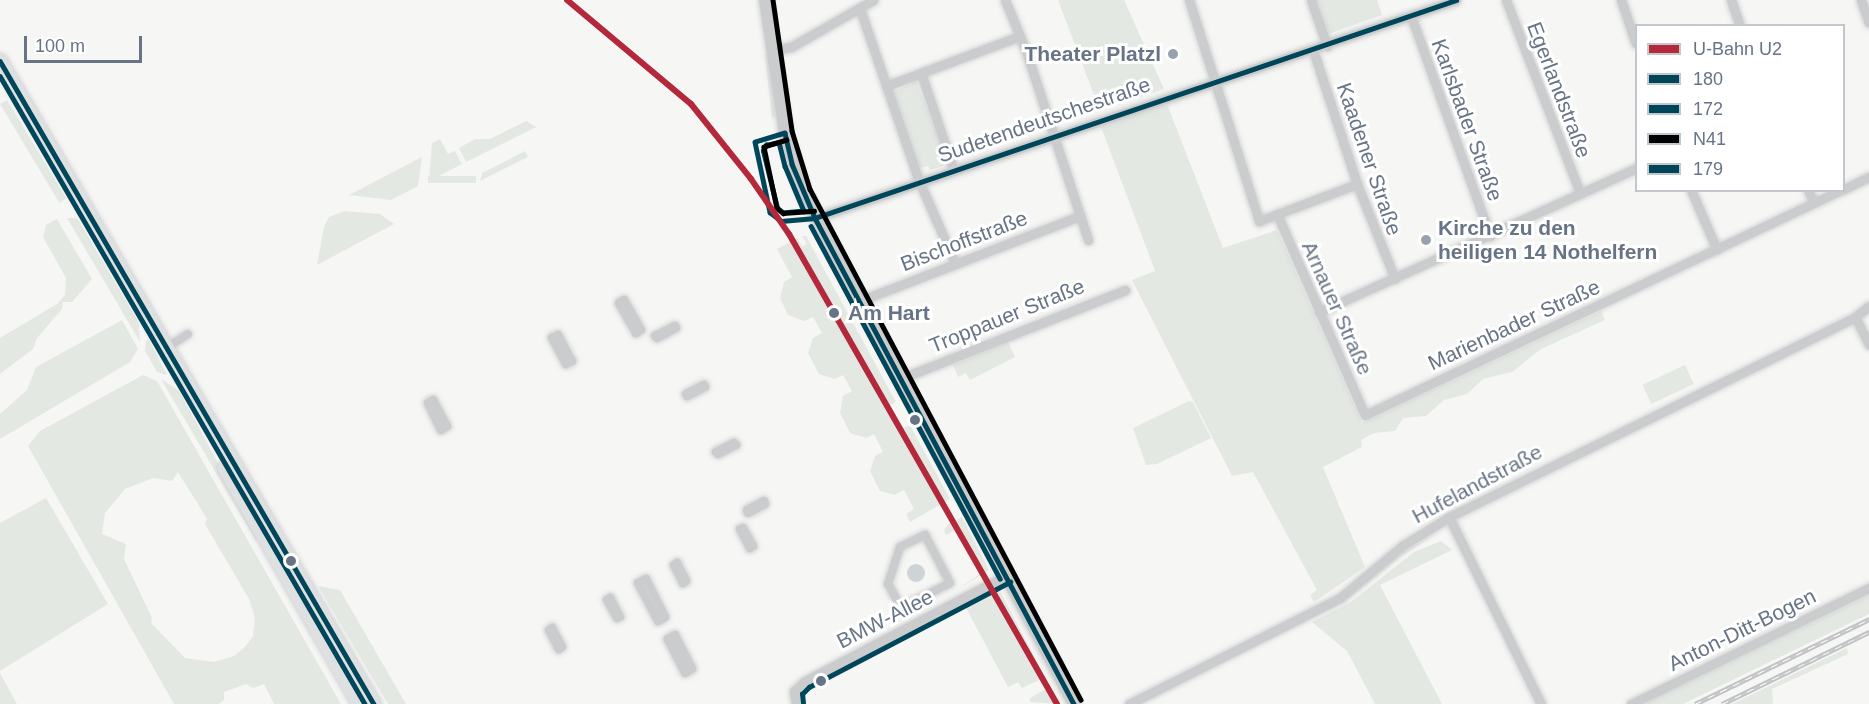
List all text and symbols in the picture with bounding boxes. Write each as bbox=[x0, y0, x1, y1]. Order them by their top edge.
street label: Egerlandstraße bbox=[1522, 18, 1596, 162]
scale bar bbox=[27, 24, 146, 62]
legend bbox=[1635, 24, 1845, 192]
text: 100 m bbox=[35, 36, 85, 56]
street label: Karlsbader Straße bbox=[1426, 36, 1508, 204]
text: U-Bahn U2 bbox=[1693, 39, 1782, 59]
place label: Theater Platzl bbox=[1024, 41, 1161, 67]
marker: Theater Platzl bbox=[1166, 47, 1180, 61]
text: 180 bbox=[1693, 69, 1723, 89]
street label: Sudetendeutschestraße bbox=[934, 72, 1154, 168]
street label: Kaadener Straße bbox=[1331, 79, 1407, 239]
text: 172 bbox=[1693, 99, 1723, 119]
text: N41 bbox=[1693, 129, 1726, 149]
text: 179 bbox=[1693, 159, 1723, 179]
street label: Bischoffstraße bbox=[897, 205, 1031, 277]
place label: Kirche zu den heiligen 14 Nothelfern bbox=[1438, 215, 1657, 265]
marker: Kirche zu den heiligen 14 Nothelfern bbox=[1419, 233, 1433, 247]
street label: Arnauer Straße bbox=[1296, 237, 1378, 379]
street label: Troppauer Straße bbox=[926, 273, 1088, 359]
street label: Marienbader Straße bbox=[1424, 274, 1604, 376]
place label: Am Hart bbox=[848, 300, 930, 326]
marker: Am Hart bbox=[825, 304, 843, 322]
unlabelled marker bbox=[909, 414, 921, 426]
street label: Hufelandstraße bbox=[1408, 439, 1546, 529]
unlabelled marker bbox=[285, 555, 297, 567]
street label: Anton-Ditt-Bogen bbox=[1664, 583, 1820, 677]
street label: BMW-Allee bbox=[833, 584, 937, 654]
unlabelled marker bbox=[815, 675, 827, 687]

